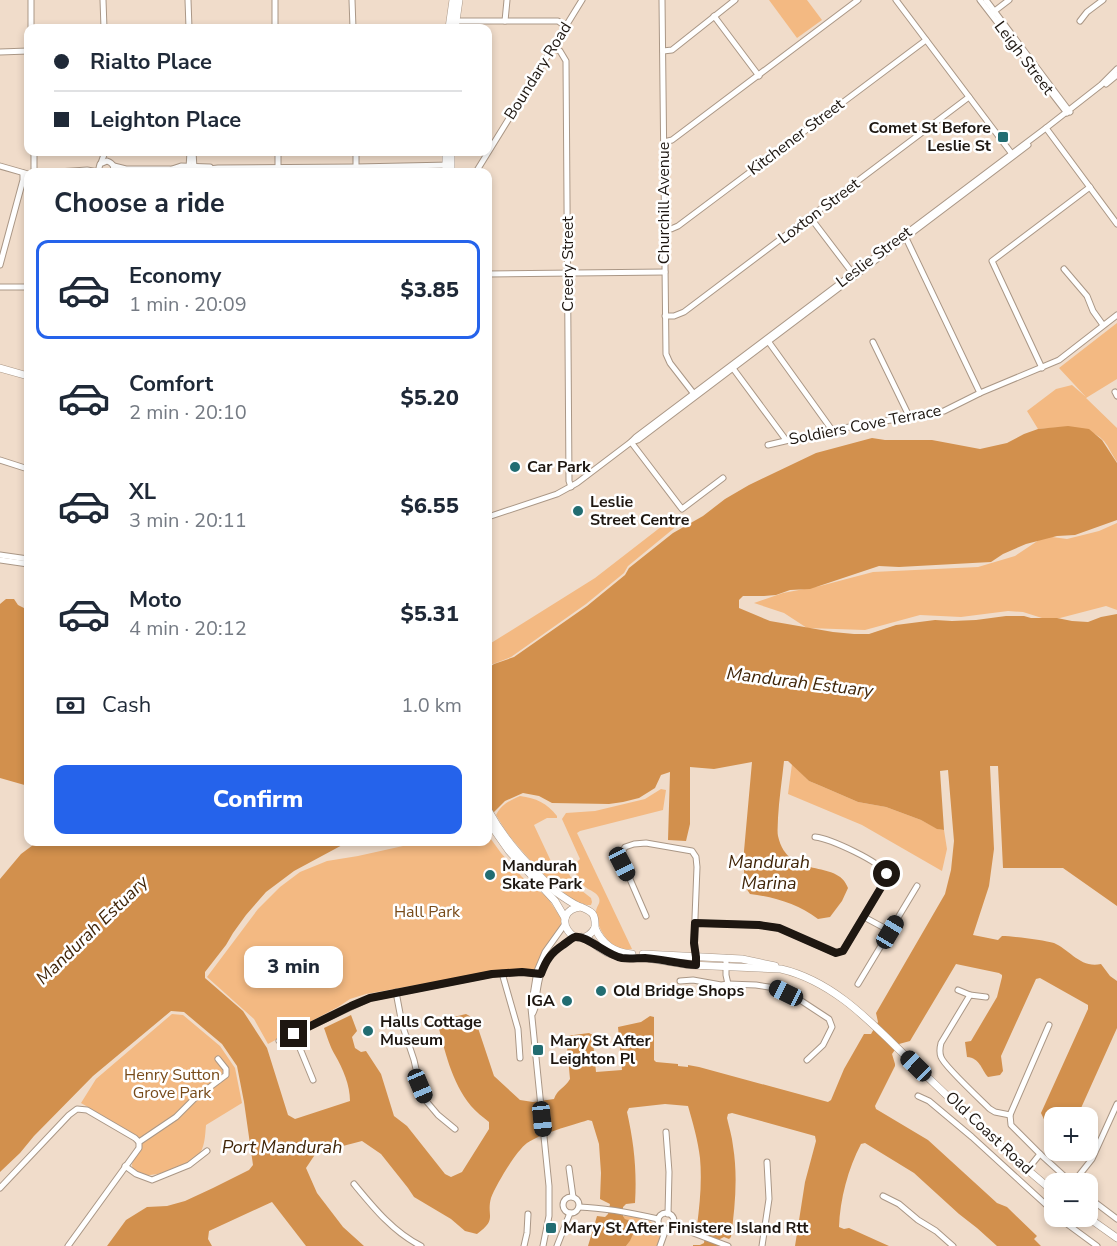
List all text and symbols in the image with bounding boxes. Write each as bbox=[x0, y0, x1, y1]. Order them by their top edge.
street label: Leigh Street bbox=[989, 17, 1059, 100]
street label: Boundary Road bbox=[499, 18, 577, 124]
text: Rialto Place bbox=[90, 47, 212, 77]
street label: Kitchener Street bbox=[743, 93, 849, 180]
text: Leighton Place bbox=[90, 105, 241, 135]
place label: Comet St Before Leslie St bbox=[869, 117, 992, 157]
marker: Comet St Before Leslie St bbox=[996, 130, 1010, 144]
street label: Churchill Avenue bbox=[653, 142, 675, 264]
street label: Loxton Street bbox=[774, 173, 865, 249]
text: Choose a ride bbox=[54, 185, 225, 222]
street label: Creery Street bbox=[557, 216, 579, 312]
street label: Leslie Street bbox=[832, 221, 917, 293]
text: Economy bbox=[129, 261, 221, 291]
icon: car bbox=[57, 263, 111, 317]
text: $3.85 bbox=[400, 275, 459, 305]
text: 1 min · 20:09 bbox=[129, 291, 247, 318]
text: Comfort bbox=[129, 369, 213, 399]
icon: car bbox=[57, 371, 111, 425]
text: $5.20 bbox=[400, 383, 459, 413]
text: 2 min · 20:10 bbox=[129, 399, 247, 426]
street label: Soldiers Cove Terrace bbox=[787, 399, 943, 451]
place label: Car Park bbox=[527, 456, 591, 478]
marker: Car Park bbox=[508, 460, 522, 474]
text: XL bbox=[129, 477, 156, 507]
icon: car bbox=[57, 479, 111, 533]
text: $6.55 bbox=[400, 491, 459, 521]
place label: Leslie Street Centre bbox=[590, 491, 690, 531]
marker: Leslie Street Centre bbox=[571, 504, 585, 518]
text: 3 min · 20:11 bbox=[129, 507, 247, 534]
text: Moto bbox=[129, 585, 182, 615]
icon: car bbox=[57, 587, 111, 641]
text: $5.31 bbox=[400, 599, 459, 629]
text: 4 min · 20:12 bbox=[129, 615, 247, 642]
water label: Mandurah Estuary bbox=[725, 661, 875, 703]
icon: cash bbox=[54, 689, 87, 722]
text: Cash bbox=[102, 690, 151, 720]
text: 1.0 km bbox=[401, 692, 462, 719]
button: Confirm bbox=[54, 765, 462, 834]
car bbox=[606, 844, 638, 884]
water label: Mandurah Marina bbox=[728, 850, 810, 895]
place label: Mandurah Skate Park bbox=[502, 855, 582, 895]
route start bbox=[873, 860, 900, 887]
marker: Mandurah Skate Park bbox=[483, 868, 497, 882]
water label: Mandurah Estuary bbox=[31, 870, 154, 990]
park label: Hall Park bbox=[394, 901, 461, 923]
car bbox=[873, 912, 907, 952]
callout: 3 min bbox=[244, 947, 344, 989]
text: 3 min bbox=[267, 953, 320, 980]
car bbox=[766, 977, 806, 1009]
place label: Old Bridge Shops bbox=[613, 980, 744, 1002]
marker: Old Bridge Shops bbox=[594, 984, 608, 998]
place label: IGA bbox=[527, 990, 555, 1012]
marker: IGA bbox=[560, 994, 574, 1008]
place label: Halls Cottage Museum bbox=[380, 1011, 482, 1051]
route end bbox=[280, 1020, 307, 1047]
marker: Halls Cottage Museum bbox=[361, 1024, 375, 1038]
place label: Mary St After Leighton Pl bbox=[550, 1030, 651, 1070]
marker: Mary St After Leighton Pl bbox=[531, 1043, 545, 1057]
car bbox=[897, 1047, 935, 1085]
park label: Henry Sutton Grove Park bbox=[124, 1064, 220, 1104]
car bbox=[405, 1066, 435, 1106]
street label: Old Coast Road bbox=[940, 1087, 1038, 1179]
car bbox=[531, 1100, 553, 1138]
map controls bbox=[1044, 1107, 1098, 1227]
button: + bbox=[1044, 1107, 1098, 1161]
water label: Port Mandurah bbox=[222, 1135, 342, 1159]
button: − bbox=[1044, 1173, 1098, 1227]
place label: Mary St After Finistere Island Rtt bbox=[563, 1217, 809, 1239]
marker: Mary St After Finistere Island Rtt bbox=[544, 1221, 558, 1235]

